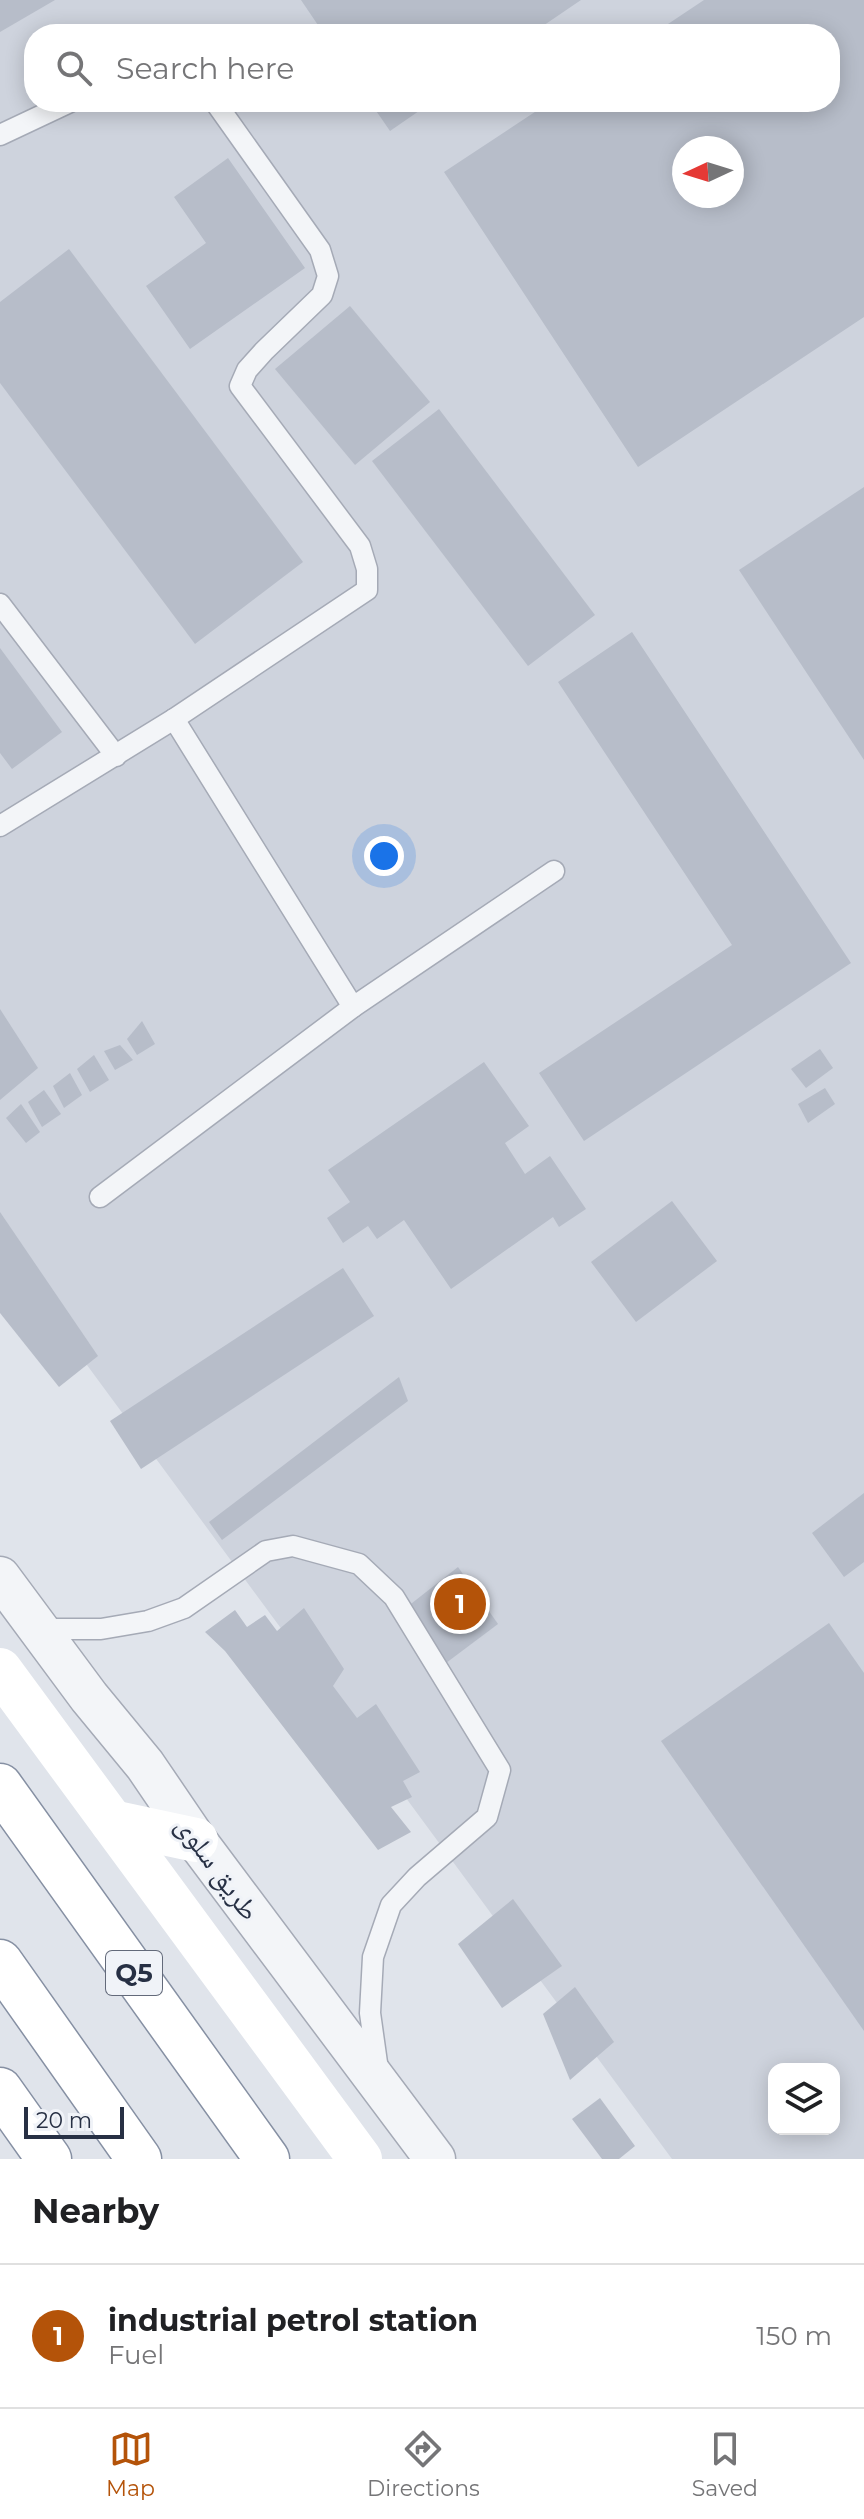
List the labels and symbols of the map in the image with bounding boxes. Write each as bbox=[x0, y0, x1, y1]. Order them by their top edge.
north arrow bbox=[672, 136, 744, 208]
your location bbox=[364, 836, 404, 876]
pin: 1 bbox=[434, 1574, 486, 1634]
street label: طريق سلوى bbox=[168, 1809, 267, 1927]
road number: Q5 bbox=[106, 1951, 162, 1995]
scale bar bbox=[24, 2103, 124, 2139]

